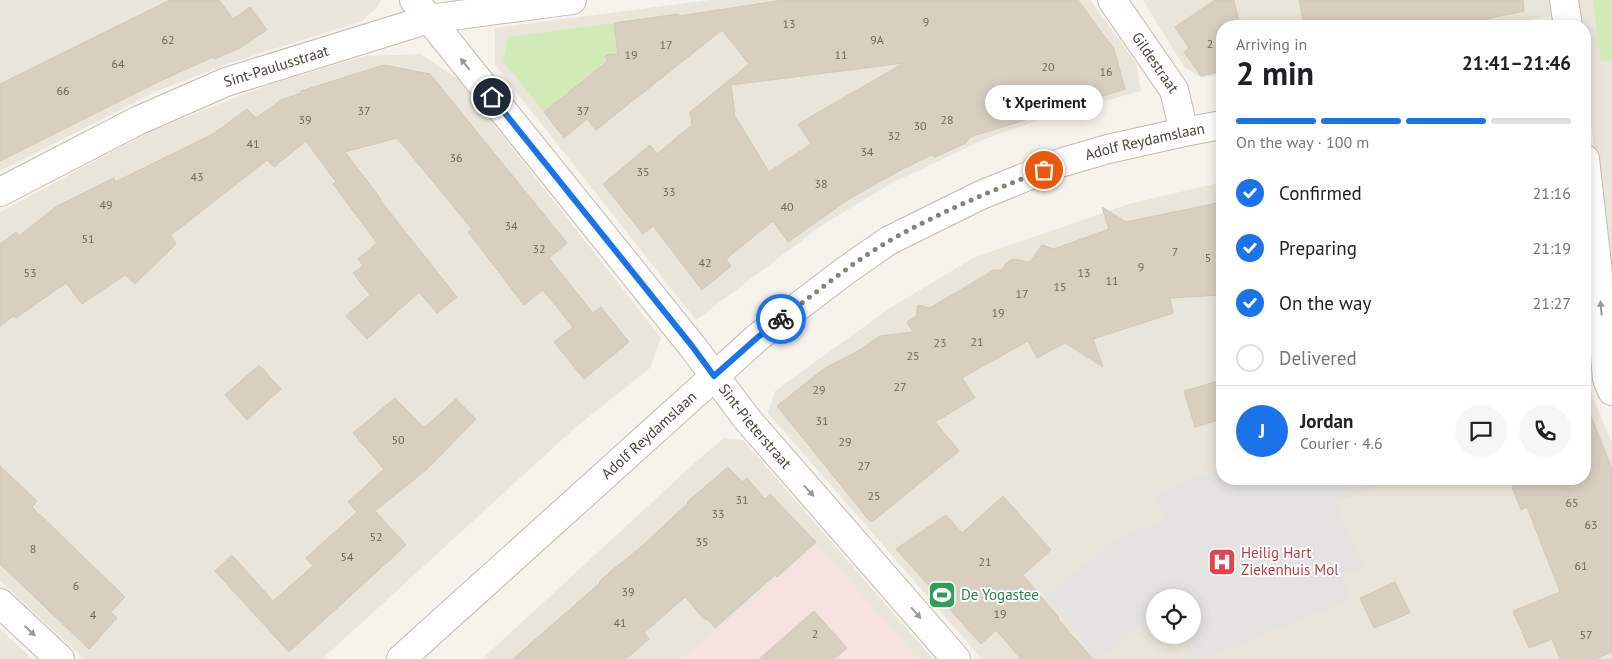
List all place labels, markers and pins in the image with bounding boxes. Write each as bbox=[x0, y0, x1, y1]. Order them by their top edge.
pin bbox=[471, 76, 513, 118]
callout: 't Xperiment bbox=[985, 85, 1103, 120]
pin bbox=[1023, 149, 1065, 191]
place label: Heilig Hart Ziekenhuis Mol bbox=[1241, 543, 1339, 579]
hospital icon: Heilig Hart Ziekenhuis Mol bbox=[1207, 547, 1237, 577]
sports icon: De Yogastee bbox=[927, 580, 957, 610]
place label: De Yogastee bbox=[961, 585, 1039, 604]

